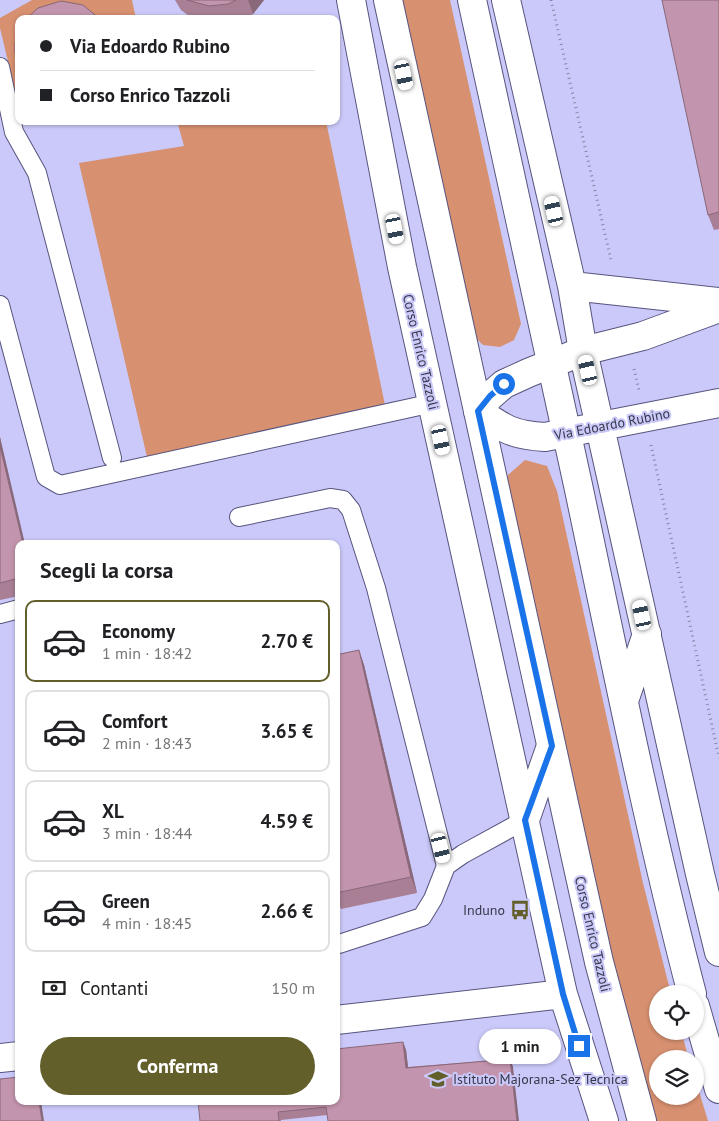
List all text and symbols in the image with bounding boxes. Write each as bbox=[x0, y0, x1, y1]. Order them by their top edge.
text: Via Edoardo Rubino bbox=[70, 34, 230, 58]
car bbox=[393, 59, 414, 91]
text: Corso Enrico Tazzoli bbox=[70, 83, 231, 107]
car bbox=[543, 195, 564, 227]
car bbox=[384, 213, 405, 245]
street label: Corso Enrico Tazzoli bbox=[399, 292, 443, 412]
car bbox=[577, 354, 598, 386]
route start bbox=[493, 373, 515, 395]
street label: Via Edoardo Rubino bbox=[552, 404, 671, 444]
car bbox=[430, 424, 451, 456]
text: Scegli la corsa bbox=[40, 556, 173, 584]
car bbox=[631, 599, 652, 631]
icon: car bbox=[42, 619, 87, 664]
text: Economy bbox=[102, 619, 175, 643]
text: 2.70 € bbox=[260, 629, 313, 653]
text: 1 min · 18:42 bbox=[102, 643, 192, 663]
icon: car bbox=[42, 709, 87, 754]
text: Comfort bbox=[102, 709, 168, 733]
text: 3.65 € bbox=[260, 719, 313, 743]
text: 2 min · 18:43 bbox=[102, 733, 192, 753]
icon: car bbox=[42, 799, 87, 844]
text: XL bbox=[102, 799, 124, 823]
text: 4.59 € bbox=[260, 809, 313, 833]
text: 3 min · 18:44 bbox=[102, 823, 192, 843]
car bbox=[430, 832, 451, 864]
street label: Corso Enrico Tazzoli bbox=[571, 874, 615, 994]
icon: car bbox=[42, 889, 87, 934]
text: Green bbox=[102, 889, 150, 913]
text: 2.66 € bbox=[260, 899, 313, 923]
bus stop icon: Induno bbox=[509, 899, 531, 921]
place label: Induno bbox=[463, 901, 505, 919]
text: 4 min · 18:45 bbox=[102, 913, 192, 933]
icon: cash bbox=[40, 974, 68, 1002]
text: Contanti bbox=[80, 976, 149, 1000]
text: 150 m bbox=[272, 978, 315, 998]
map controls bbox=[649, 985, 704, 1105]
button: locate bbox=[649, 985, 704, 1040]
callout: 1 min bbox=[479, 1028, 562, 1064]
route end bbox=[568, 1035, 590, 1057]
text: 1 min bbox=[500, 1036, 540, 1056]
button: Conferma bbox=[40, 1037, 315, 1095]
button: layers bbox=[649, 1050, 704, 1105]
school or university icon: Istituto Majorana-Sez Tecnica bbox=[427, 1068, 449, 1090]
place label: Istituto Majorana-Sez Tecnica bbox=[453, 1070, 628, 1088]

